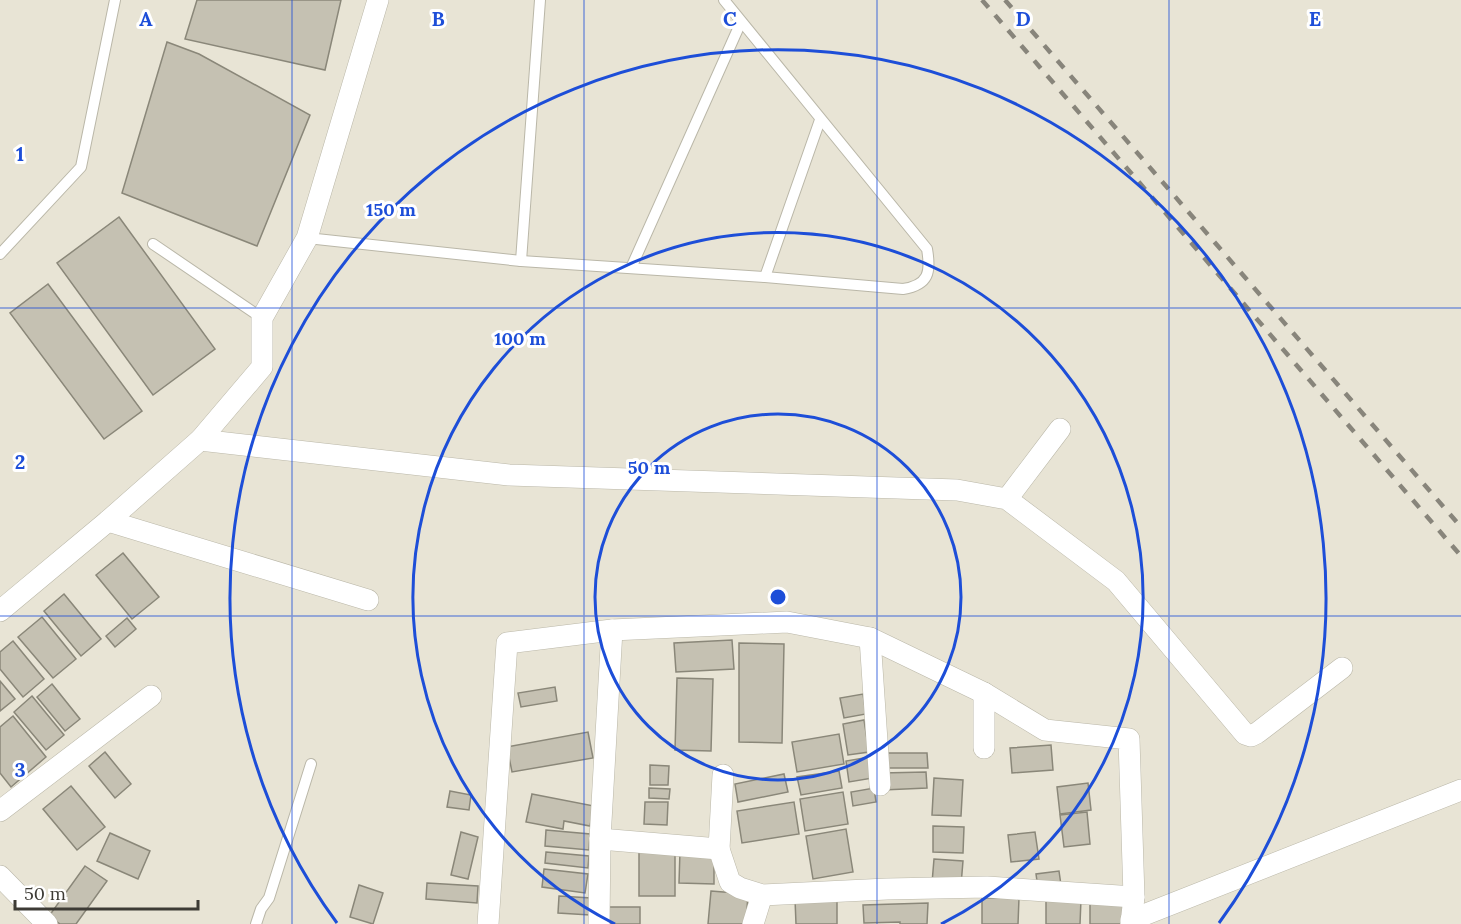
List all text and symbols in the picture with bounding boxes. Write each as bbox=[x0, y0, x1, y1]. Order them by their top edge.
text: A bbox=[139, 6, 153, 31]
text: B bbox=[431, 6, 445, 31]
text: C bbox=[723, 6, 737, 31]
text: D bbox=[1015, 6, 1031, 31]
text: E bbox=[1309, 6, 1321, 31]
text: 1 bbox=[16, 141, 24, 166]
text: 150 m bbox=[366, 198, 416, 221]
text: 100 m bbox=[494, 327, 546, 350]
text: 2 bbox=[15, 449, 25, 474]
text: 50 m bbox=[628, 456, 671, 479]
centre of rings bbox=[768, 587, 788, 607]
text: 3 bbox=[14, 757, 26, 782]
scale bar bbox=[15, 873, 198, 911]
text: 50 m bbox=[24, 882, 66, 905]

